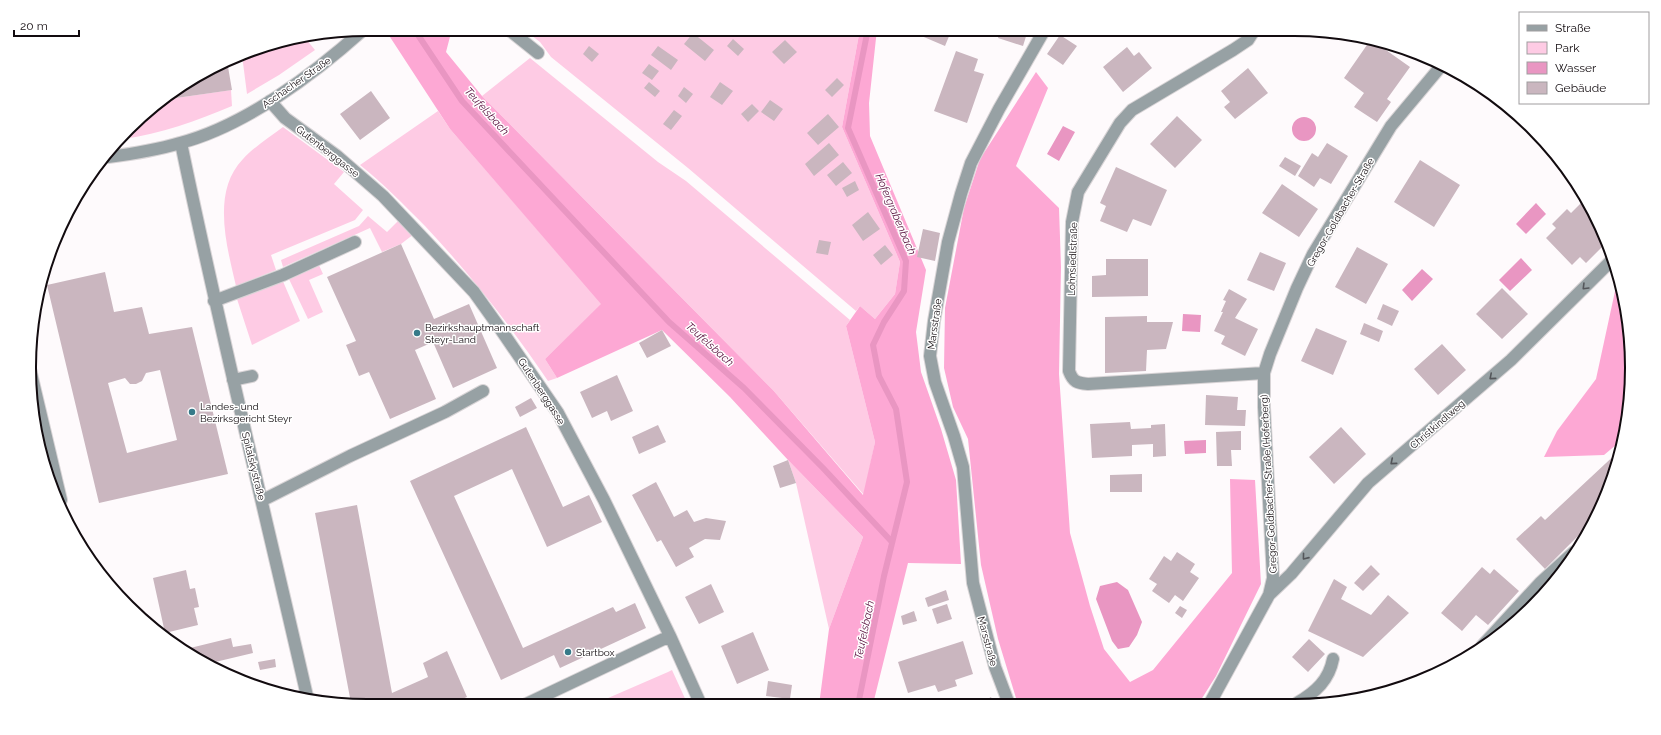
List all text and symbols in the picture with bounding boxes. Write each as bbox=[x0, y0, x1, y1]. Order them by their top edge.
scale bar bbox=[14, 12, 79, 38]
legend bbox=[1519, 12, 1649, 104]
text: 20 m bbox=[20, 19, 48, 33]
text: Straße bbox=[1555, 21, 1591, 35]
text: Park bbox=[1555, 41, 1580, 55]
street label: Aschacher Straße bbox=[260, 55, 333, 110]
text: Wasser bbox=[1555, 61, 1597, 75]
text: Gebäude bbox=[1555, 81, 1606, 95]
water label: Teufelsbach bbox=[462, 85, 511, 138]
street label: Gutenberggasse bbox=[294, 123, 361, 179]
street label: Gregor-Goldbacher-Straße bbox=[1305, 156, 1376, 269]
water label: Hofergrabenbach bbox=[873, 172, 919, 257]
street label: Lohnsiedlstraße bbox=[1066, 222, 1079, 296]
one-way arrow bbox=[1582, 282, 1590, 290]
street label: Marsstraße bbox=[925, 298, 944, 350]
water label: Teufelsbach bbox=[683, 320, 736, 369]
place label: Bezirkshauptmannschaft Steyr-Land bbox=[425, 322, 540, 345]
marker: Bezirkshauptmannschaft Steyr-Land bbox=[412, 328, 422, 338]
street label: Gutenberggasse bbox=[516, 356, 567, 427]
one-way arrow bbox=[1489, 372, 1496, 379]
street label: Gregor-Goldbacher-Straße (Hoferberg) bbox=[1258, 394, 1279, 574]
street label: Christkindlweg bbox=[1408, 398, 1467, 451]
place label: Landes- und Bezirksgericht Steyr bbox=[200, 401, 292, 424]
marker: Landes- und Bezirksgericht Steyr bbox=[187, 407, 197, 417]
street label: Spitalskystraße bbox=[240, 431, 267, 501]
one-way arrow bbox=[1391, 457, 1398, 464]
one-way arrow bbox=[1303, 553, 1310, 560]
water label: Teufelsbach bbox=[852, 600, 877, 661]
street label: Marsstraße bbox=[976, 615, 999, 667]
marker: Startbox bbox=[563, 647, 573, 657]
place label: Startbox bbox=[576, 647, 615, 658]

